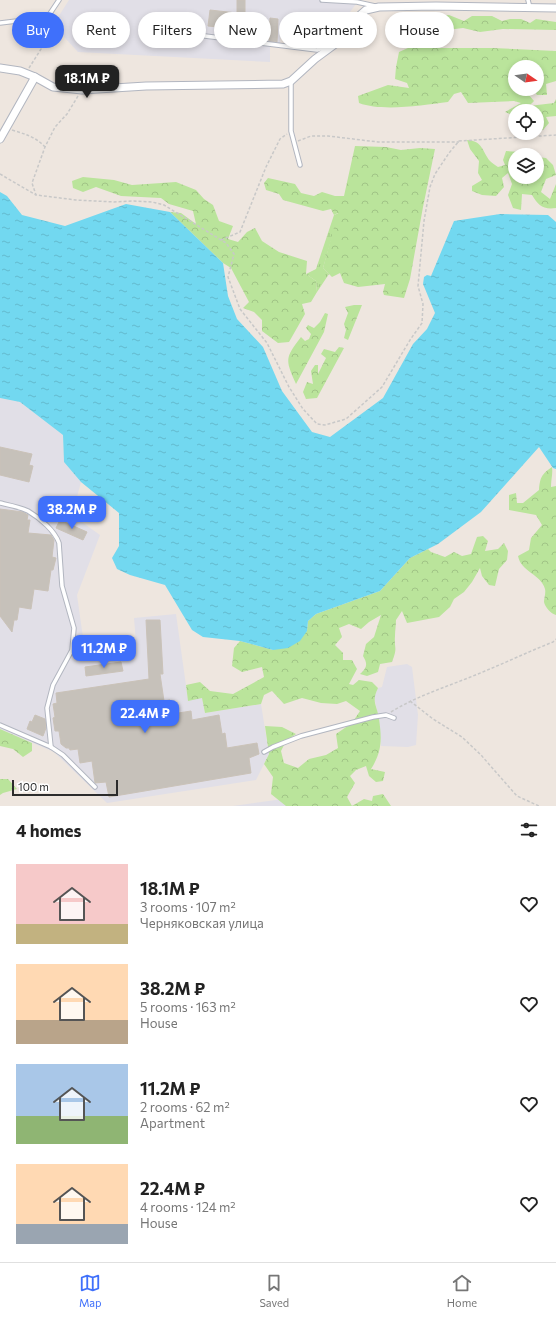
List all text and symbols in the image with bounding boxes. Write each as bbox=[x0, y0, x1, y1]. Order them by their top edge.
chip: Buy bbox=[12, 12, 64, 48]
chip: Rent bbox=[72, 12, 130, 48]
chip: Filters bbox=[138, 12, 206, 48]
chip: New bbox=[214, 12, 271, 48]
chip: Apartment bbox=[279, 12, 377, 48]
chip: House bbox=[385, 12, 454, 48]
north arrow bbox=[508, 60, 544, 96]
map controls bbox=[508, 60, 544, 184]
pin: 18.1M ₽ bbox=[50, 65, 124, 99]
text: 18.1M ₽ bbox=[64, 70, 110, 86]
button: locate bbox=[508, 104, 544, 140]
button: layers bbox=[508, 148, 544, 184]
pin: 38.2M ₽ bbox=[35, 496, 109, 530]
text: 38.2M ₽ bbox=[47, 501, 97, 517]
pin: 11.2M ₽ bbox=[67, 635, 141, 669]
text: 11.2M ₽ bbox=[81, 640, 127, 656]
pin: 22.4M ₽ bbox=[108, 700, 182, 734]
text: 22.4M ₽ bbox=[120, 705, 170, 721]
scale bar bbox=[12, 778, 118, 797]
text: 100 m bbox=[18, 780, 49, 793]
icon: filters bbox=[518, 819, 540, 841]
text: 4 homes bbox=[16, 820, 81, 841]
text: 18.1M ₽ bbox=[140, 878, 200, 899]
icon: home bbox=[48, 880, 96, 928]
icon: heart bbox=[518, 893, 540, 915]
text: 3 rooms · 107 m² bbox=[140, 899, 236, 915]
text: Черняковская улица bbox=[140, 915, 264, 931]
text: 38.2M ₽ bbox=[140, 978, 205, 999]
icon: home bbox=[48, 980, 96, 1028]
icon: heart bbox=[518, 993, 540, 1015]
text: 5 rooms · 163 m² bbox=[140, 999, 236, 1015]
text: House bbox=[140, 1015, 178, 1031]
text: 11.2M ₽ bbox=[140, 1078, 200, 1099]
icon: home bbox=[48, 1080, 96, 1128]
icon: heart bbox=[518, 1093, 540, 1115]
text: 2 rooms · 62 m² bbox=[140, 1099, 230, 1115]
text: Apartment bbox=[140, 1115, 205, 1131]
text: 22.4M ₽ bbox=[140, 1178, 205, 1199]
icon: home bbox=[48, 1180, 96, 1228]
icon: heart bbox=[518, 1193, 540, 1215]
text: 4 rooms · 124 m² bbox=[140, 1199, 236, 1215]
text: House bbox=[140, 1215, 178, 1231]
tab: Map bbox=[79, 1272, 102, 1309]
tab: Saved bbox=[259, 1272, 289, 1309]
tab: Home bbox=[447, 1272, 477, 1309]

